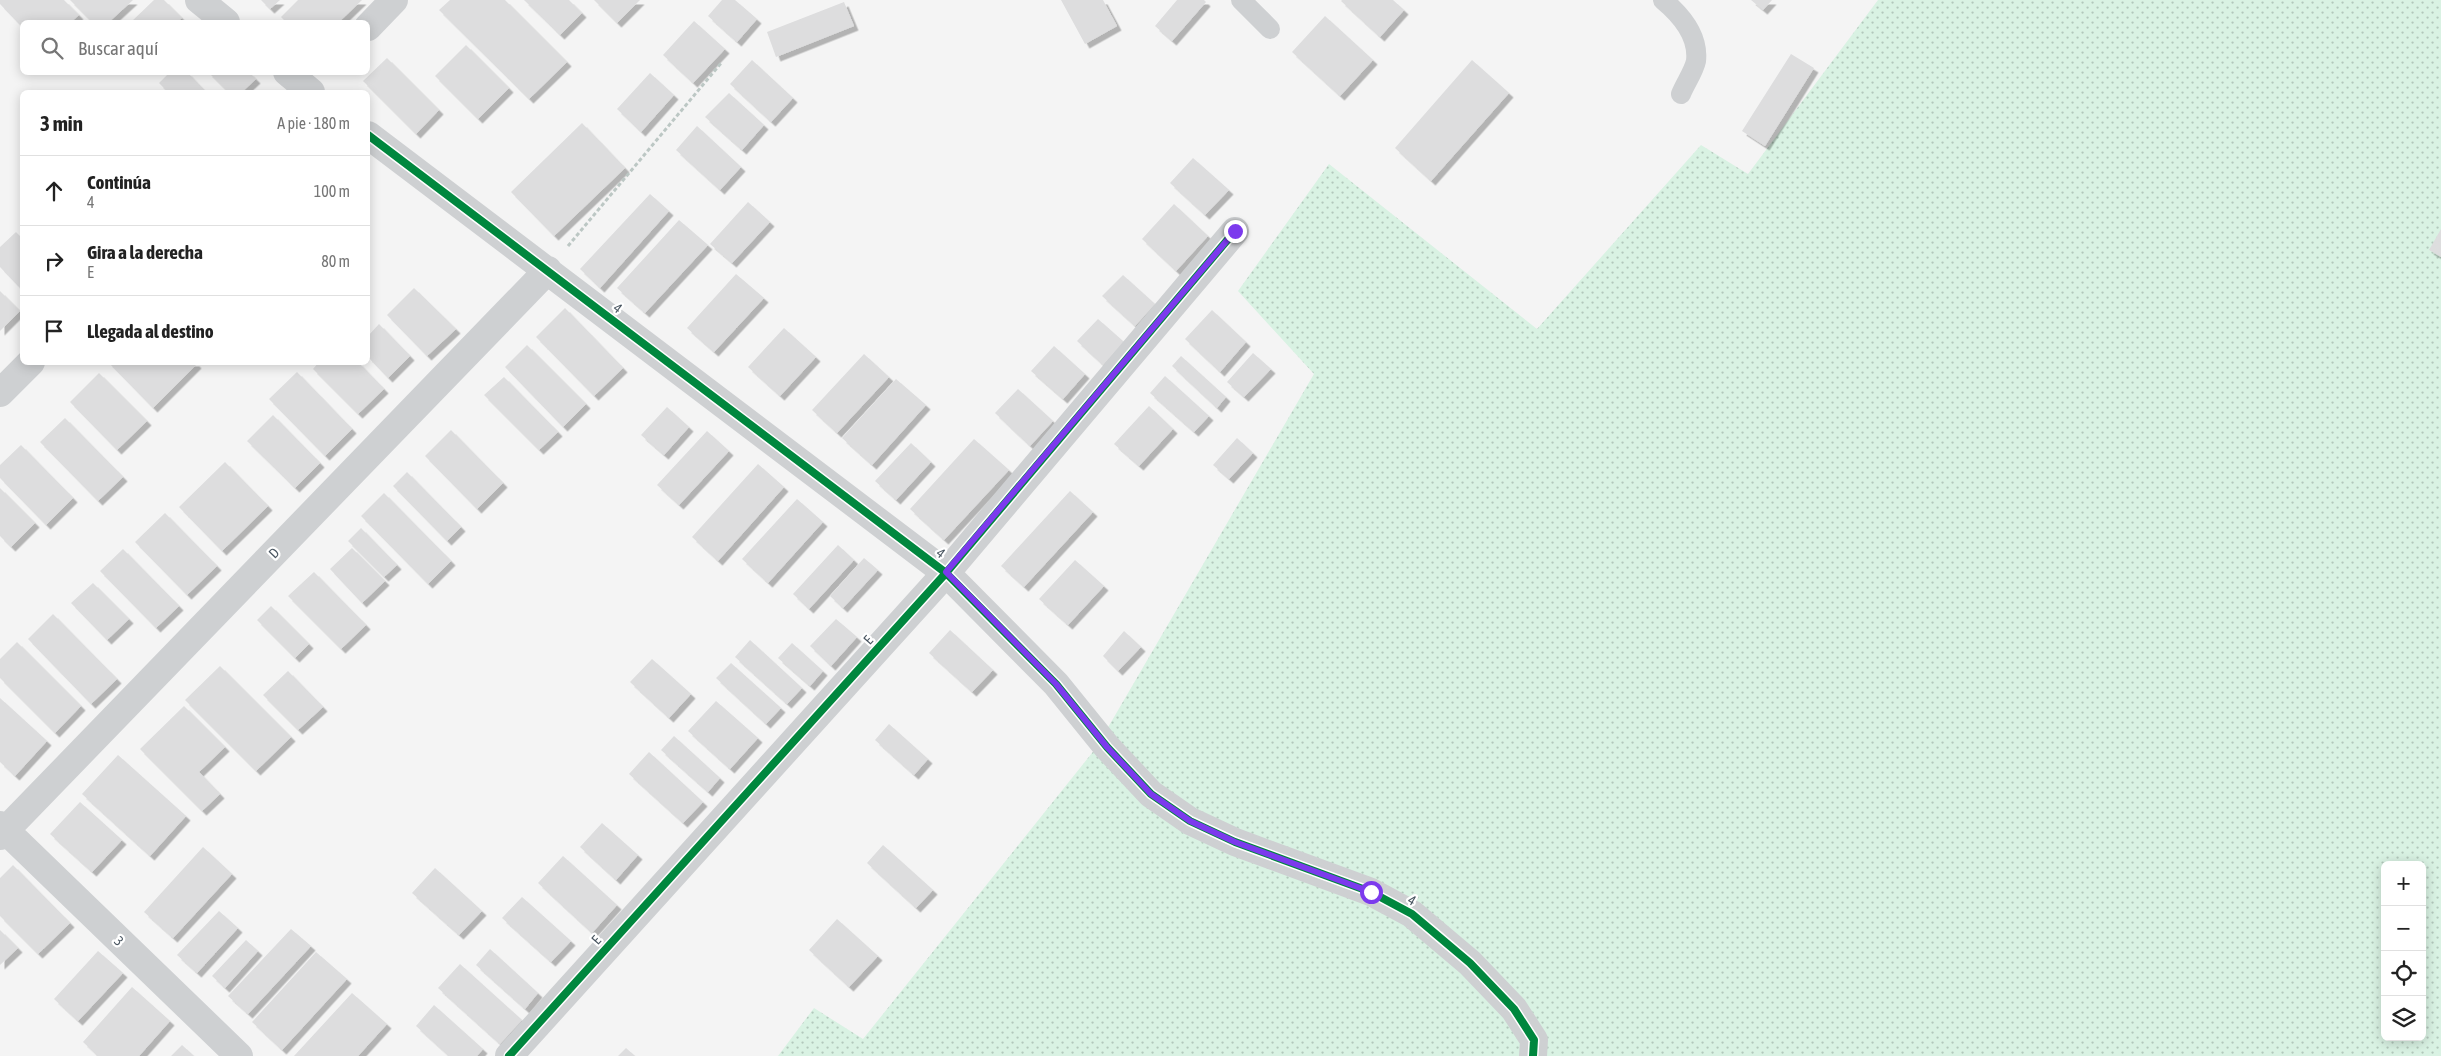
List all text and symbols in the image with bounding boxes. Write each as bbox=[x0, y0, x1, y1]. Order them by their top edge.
search box bbox=[20, 20, 370, 75]
icon: search bbox=[38, 34, 66, 62]
text: Buscar aquí bbox=[78, 37, 158, 59]
text: 3 min bbox=[40, 111, 83, 135]
text: A pie · 180 m bbox=[277, 114, 350, 132]
text: Continúa bbox=[87, 171, 151, 193]
icon: ahead bbox=[40, 177, 68, 205]
text: 100 m bbox=[314, 182, 350, 200]
text: 4 bbox=[87, 193, 95, 211]
route end bbox=[1224, 220, 1247, 243]
text: Gira a la derecha bbox=[87, 241, 203, 263]
icon: right bbox=[40, 247, 68, 275]
text: 80 m bbox=[321, 252, 350, 270]
text: E bbox=[87, 263, 94, 281]
street label: 4 bbox=[611, 300, 626, 317]
icon: arrive bbox=[40, 317, 68, 345]
text: Llegada al destino bbox=[87, 320, 214, 342]
street label: D bbox=[266, 545, 283, 561]
street label: 4 bbox=[934, 545, 949, 562]
street label: E bbox=[860, 632, 876, 648]
map controls bbox=[2381, 861, 2426, 1041]
button: + bbox=[2381, 861, 2426, 906]
route start bbox=[1360, 881, 1383, 904]
street label: 4 bbox=[1405, 891, 1419, 909]
button: − bbox=[2381, 906, 2426, 951]
street label: E bbox=[588, 932, 604, 948]
street label: 3 bbox=[111, 933, 127, 949]
button: locate bbox=[2381, 951, 2426, 996]
button: layers bbox=[2381, 996, 2426, 1041]

